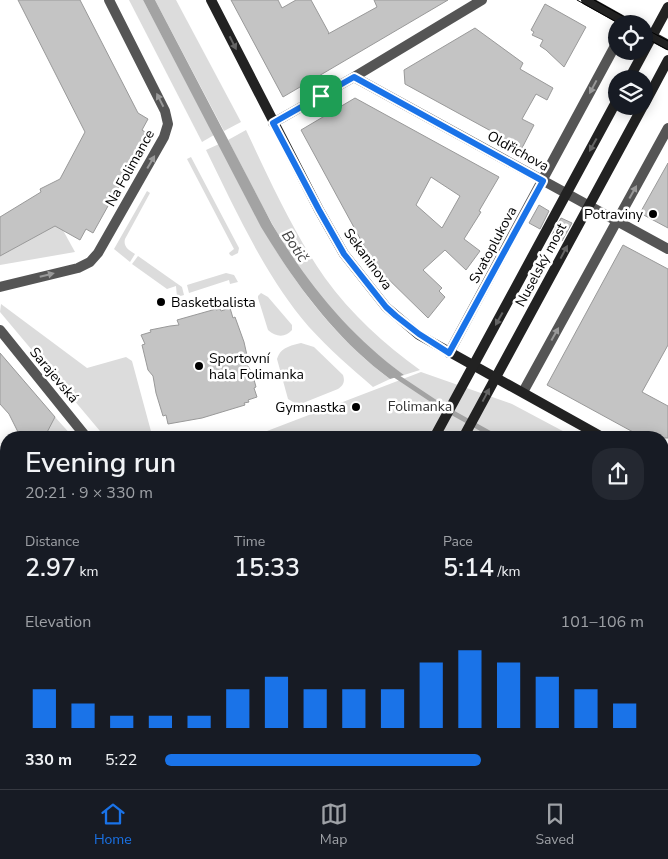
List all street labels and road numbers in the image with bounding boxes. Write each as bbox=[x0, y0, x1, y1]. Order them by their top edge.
street label: Na Folimance bbox=[101, 126, 159, 210]
street label: Oldřichova bbox=[484, 126, 552, 176]
street label: Svatoplukova bbox=[465, 203, 521, 287]
street label: Nuselský most bbox=[511, 220, 571, 310]
street label: Sekaninova bbox=[339, 224, 397, 294]
street label: Sarajevská bbox=[25, 343, 83, 407]

